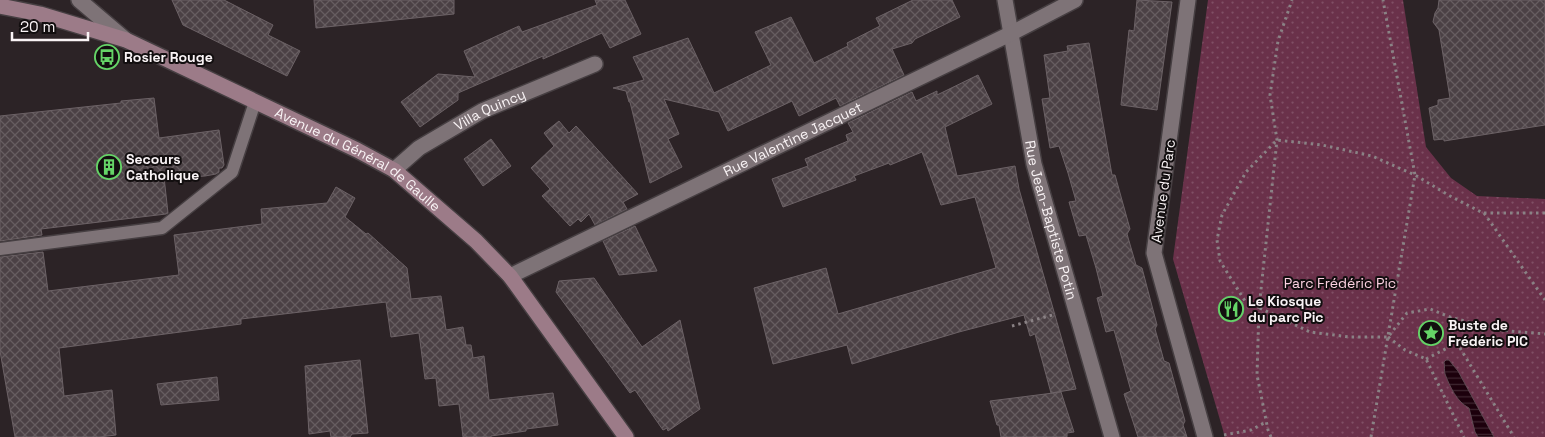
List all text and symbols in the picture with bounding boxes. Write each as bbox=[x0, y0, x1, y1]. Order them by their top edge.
scale bar bbox=[12, 10, 89, 42]
text: 20 m bbox=[20, 17, 55, 36]
bus stop icon: Rosier Rouge bbox=[94, 44, 120, 70]
place label: Rosier Rouge bbox=[124, 48, 213, 66]
street label: Villa Quincy bbox=[451, 85, 528, 135]
street label: Rue Valentine Jacquet bbox=[720, 98, 865, 180]
street label: Avenue du Général de Gaulle bbox=[272, 103, 444, 215]
street label: Avenue du Parc bbox=[1147, 138, 1179, 244]
street label: Rue Jean-Baptiste Potin bbox=[1021, 139, 1081, 302]
place label: Secours Catholique bbox=[126, 150, 199, 184]
building icon: Secours Catholique bbox=[96, 154, 122, 180]
park label: Parc Frédéric Pic bbox=[1284, 274, 1396, 292]
place label: Le Kiosque du parc Pic bbox=[1248, 292, 1324, 326]
restaurant icon: Le Kiosque du parc Pic bbox=[1218, 296, 1244, 322]
place label: Buste de Frédéric PIC bbox=[1448, 316, 1528, 350]
place icon: Buste de Frédéric PIC bbox=[1418, 320, 1444, 346]

